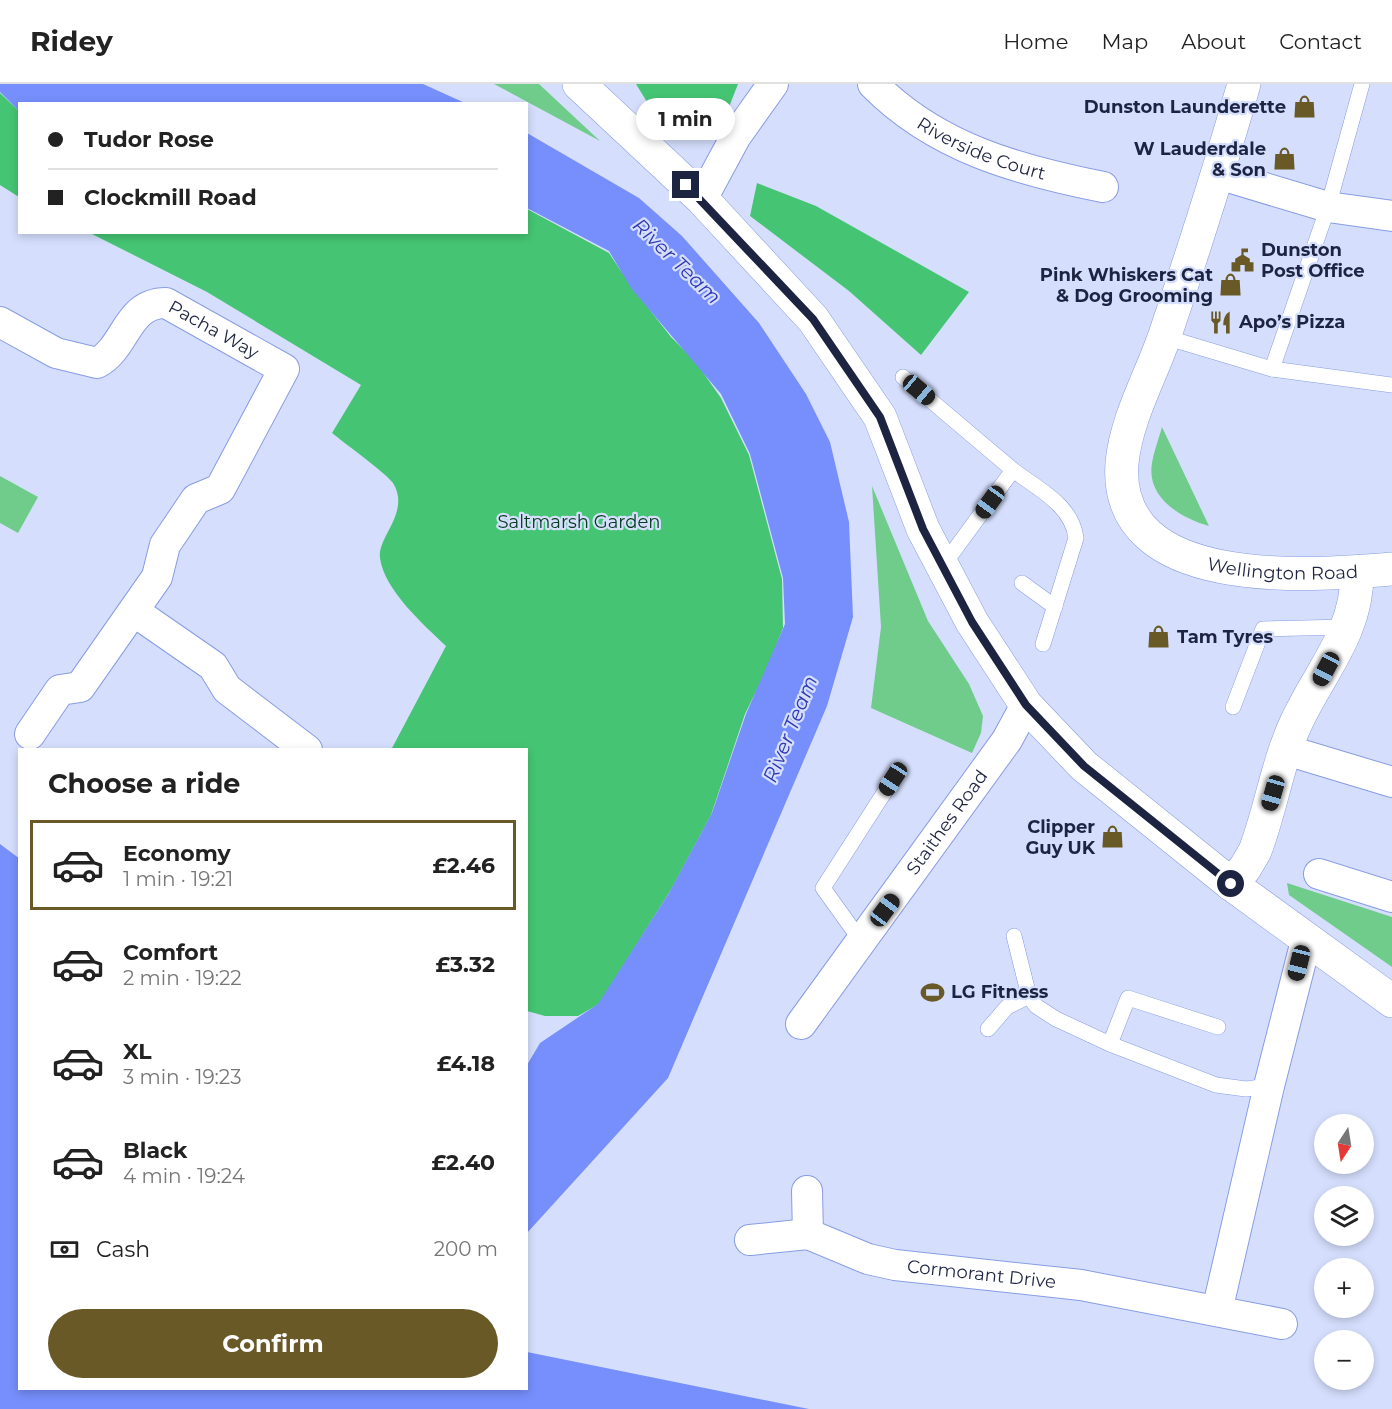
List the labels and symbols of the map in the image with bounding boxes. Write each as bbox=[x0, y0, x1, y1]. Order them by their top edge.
shop icon: Dunston Launderette bbox=[1291, 94, 1317, 120]
place label: Dunston Launderette bbox=[1084, 96, 1286, 118]
callout: 1 min bbox=[636, 98, 736, 140]
street label: Riverside Court bbox=[913, 112, 1048, 185]
place label: W Lauderdale & Son bbox=[1134, 138, 1266, 181]
shop icon: W Lauderdale & Son bbox=[1271, 146, 1297, 172]
route end bbox=[672, 171, 699, 198]
water label: River Team bbox=[628, 213, 726, 309]
place label: Dunston Post Office bbox=[1261, 239, 1365, 282]
public building icon: Dunston Post Office bbox=[1230, 247, 1256, 273]
place label: Pink Whiskers Cat & Dog Grooming bbox=[1040, 264, 1213, 307]
shop icon: Pink Whiskers Cat & Dog Grooming bbox=[1218, 272, 1244, 298]
street label: Pacha Way bbox=[165, 296, 263, 364]
restaurant icon: Apo’s Pizza bbox=[1208, 309, 1234, 335]
place label: Apo’s Pizza bbox=[1238, 311, 1345, 333]
car bbox=[899, 372, 939, 408]
car bbox=[972, 482, 1008, 522]
park label: Saltmarsh Garden bbox=[497, 511, 661, 533]
street label: Wellington Road bbox=[1205, 553, 1359, 585]
shop icon: Tam Tyres bbox=[1146, 624, 1172, 650]
place label: Tam Tyres bbox=[1177, 626, 1274, 648]
car bbox=[1310, 649, 1342, 689]
water label: River Team bbox=[758, 672, 822, 786]
car bbox=[876, 759, 910, 799]
street label: Staithes Road bbox=[902, 766, 993, 879]
car bbox=[1259, 773, 1287, 813]
place label: Clipper Guy UK bbox=[1025, 816, 1096, 859]
shop icon: Clipper Guy UK bbox=[1100, 824, 1126, 850]
route start bbox=[1217, 870, 1244, 897]
car bbox=[867, 890, 903, 930]
car bbox=[1286, 943, 1312, 983]
sports icon: LG Fitness bbox=[920, 979, 946, 1005]
place label: LG Fitness bbox=[951, 981, 1049, 1003]
north arrow bbox=[1314, 1114, 1374, 1174]
street label: Cormorant Drive bbox=[906, 1255, 1057, 1293]

